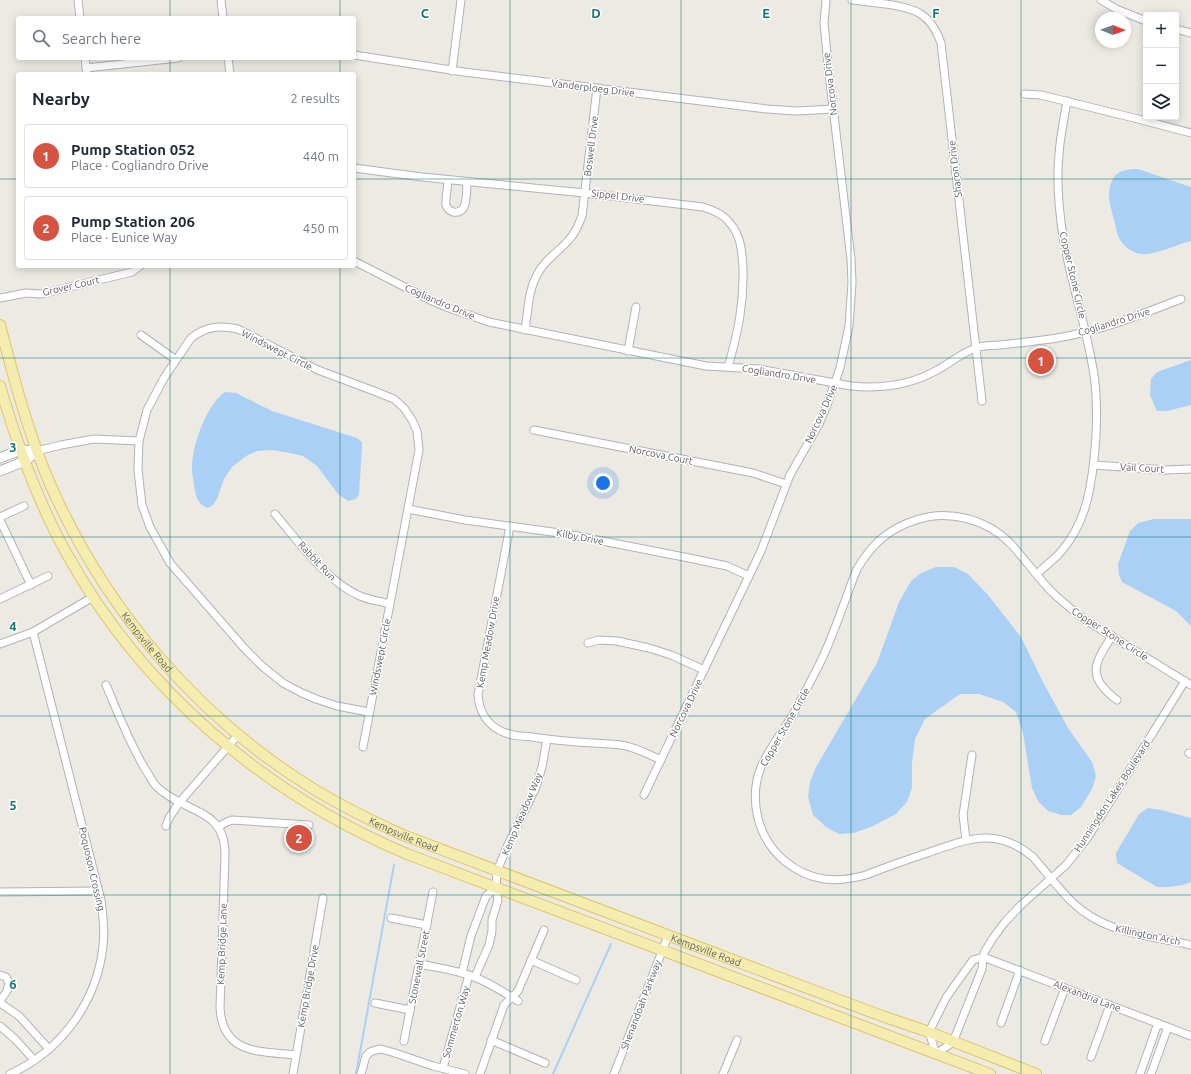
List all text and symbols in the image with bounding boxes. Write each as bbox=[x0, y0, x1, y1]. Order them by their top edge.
text: C bbox=[421, 6, 430, 20]
text: D bbox=[591, 6, 601, 20]
text: E bbox=[762, 6, 770, 20]
text: F bbox=[932, 6, 940, 20]
north arrow bbox=[1095, 12, 1131, 48]
map controls bbox=[1143, 12, 1179, 120]
button: + bbox=[1143, 12, 1179, 48]
search box bbox=[16, 16, 356, 60]
icon: search bbox=[30, 27, 52, 49]
text: Search here bbox=[62, 30, 141, 47]
button: − bbox=[1143, 48, 1179, 84]
street label: Norcova Drive bbox=[821, 52, 839, 116]
street label: Vanderploeg Drive bbox=[551, 77, 635, 99]
button: layers bbox=[1143, 84, 1179, 120]
text: Nearby bbox=[32, 89, 90, 108]
text: 2 results bbox=[290, 91, 340, 105]
street label: Boswell Drive bbox=[582, 115, 600, 177]
street label: Sharon Drive bbox=[946, 140, 964, 198]
text: Pump Station 052 bbox=[71, 141, 195, 158]
text: 1 bbox=[42, 149, 50, 163]
text: 440 m bbox=[303, 149, 339, 163]
text: Place · Cogliandro Drive bbox=[71, 158, 209, 172]
street label: Sippel Drive bbox=[591, 187, 645, 205]
text: Pump Station 206 bbox=[71, 213, 195, 230]
text: 2 bbox=[42, 221, 50, 235]
text: 450 m bbox=[303, 221, 339, 235]
text: Place · Eunice Way bbox=[71, 230, 177, 244]
street label: Copper Stone Circle bbox=[1058, 230, 1088, 320]
street label: Grover Court bbox=[41, 274, 101, 298]
street label: Cogliandro Drive bbox=[403, 282, 477, 322]
street label: Cogliandro Drive bbox=[1077, 306, 1151, 338]
street label: Windswept Circle bbox=[240, 327, 314, 373]
pin: 1 bbox=[1028, 346, 1054, 376]
street label: Cogliandro Drive bbox=[741, 363, 817, 385]
street label: Norcova Drive bbox=[803, 383, 839, 445]
text: 3 bbox=[9, 440, 17, 454]
street label: Norcova Court bbox=[628, 443, 694, 467]
street label: Vail Court bbox=[1120, 461, 1164, 475]
your location bbox=[593, 473, 613, 493]
street label: Kilby Drive bbox=[555, 527, 605, 547]
street label: Rabbit Run bbox=[296, 539, 338, 583]
street label: Kemp Meadow Drive bbox=[475, 595, 501, 689]
street label: Copper Stone Circle bbox=[1070, 605, 1150, 663]
street label: Kempsville Road bbox=[120, 610, 175, 674]
street label: Windswept Circle bbox=[367, 618, 393, 696]
text: 4 bbox=[9, 619, 17, 633]
street label: Norcova Drive bbox=[667, 677, 705, 739]
street label: Copper Stone Circle bbox=[758, 686, 812, 768]
street label: Hunningdon Lakes Boulevard bbox=[1072, 738, 1152, 854]
street label: Kemp Meadow Way bbox=[500, 771, 544, 857]
text: 5 bbox=[9, 798, 17, 812]
street label: Kempsville Road bbox=[367, 815, 440, 853]
pin: 2 bbox=[286, 823, 312, 853]
street label: Poquoson Crossing bbox=[77, 826, 107, 912]
street label: Kemp Bridge Lane bbox=[215, 903, 229, 985]
street label: Killington Arch bbox=[1114, 923, 1182, 947]
street label: Stonewall Street bbox=[406, 929, 432, 1005]
street label: Kempsville Road bbox=[670, 932, 743, 968]
street label: Kemp Bridge Drive bbox=[295, 944, 321, 1028]
street label: Shenandoah Parkway bbox=[619, 958, 663, 1052]
text: 6 bbox=[9, 977, 17, 991]
street label: Alexandria Lane bbox=[1052, 978, 1122, 1014]
street label: Sommerton Way bbox=[440, 985, 472, 1059]

